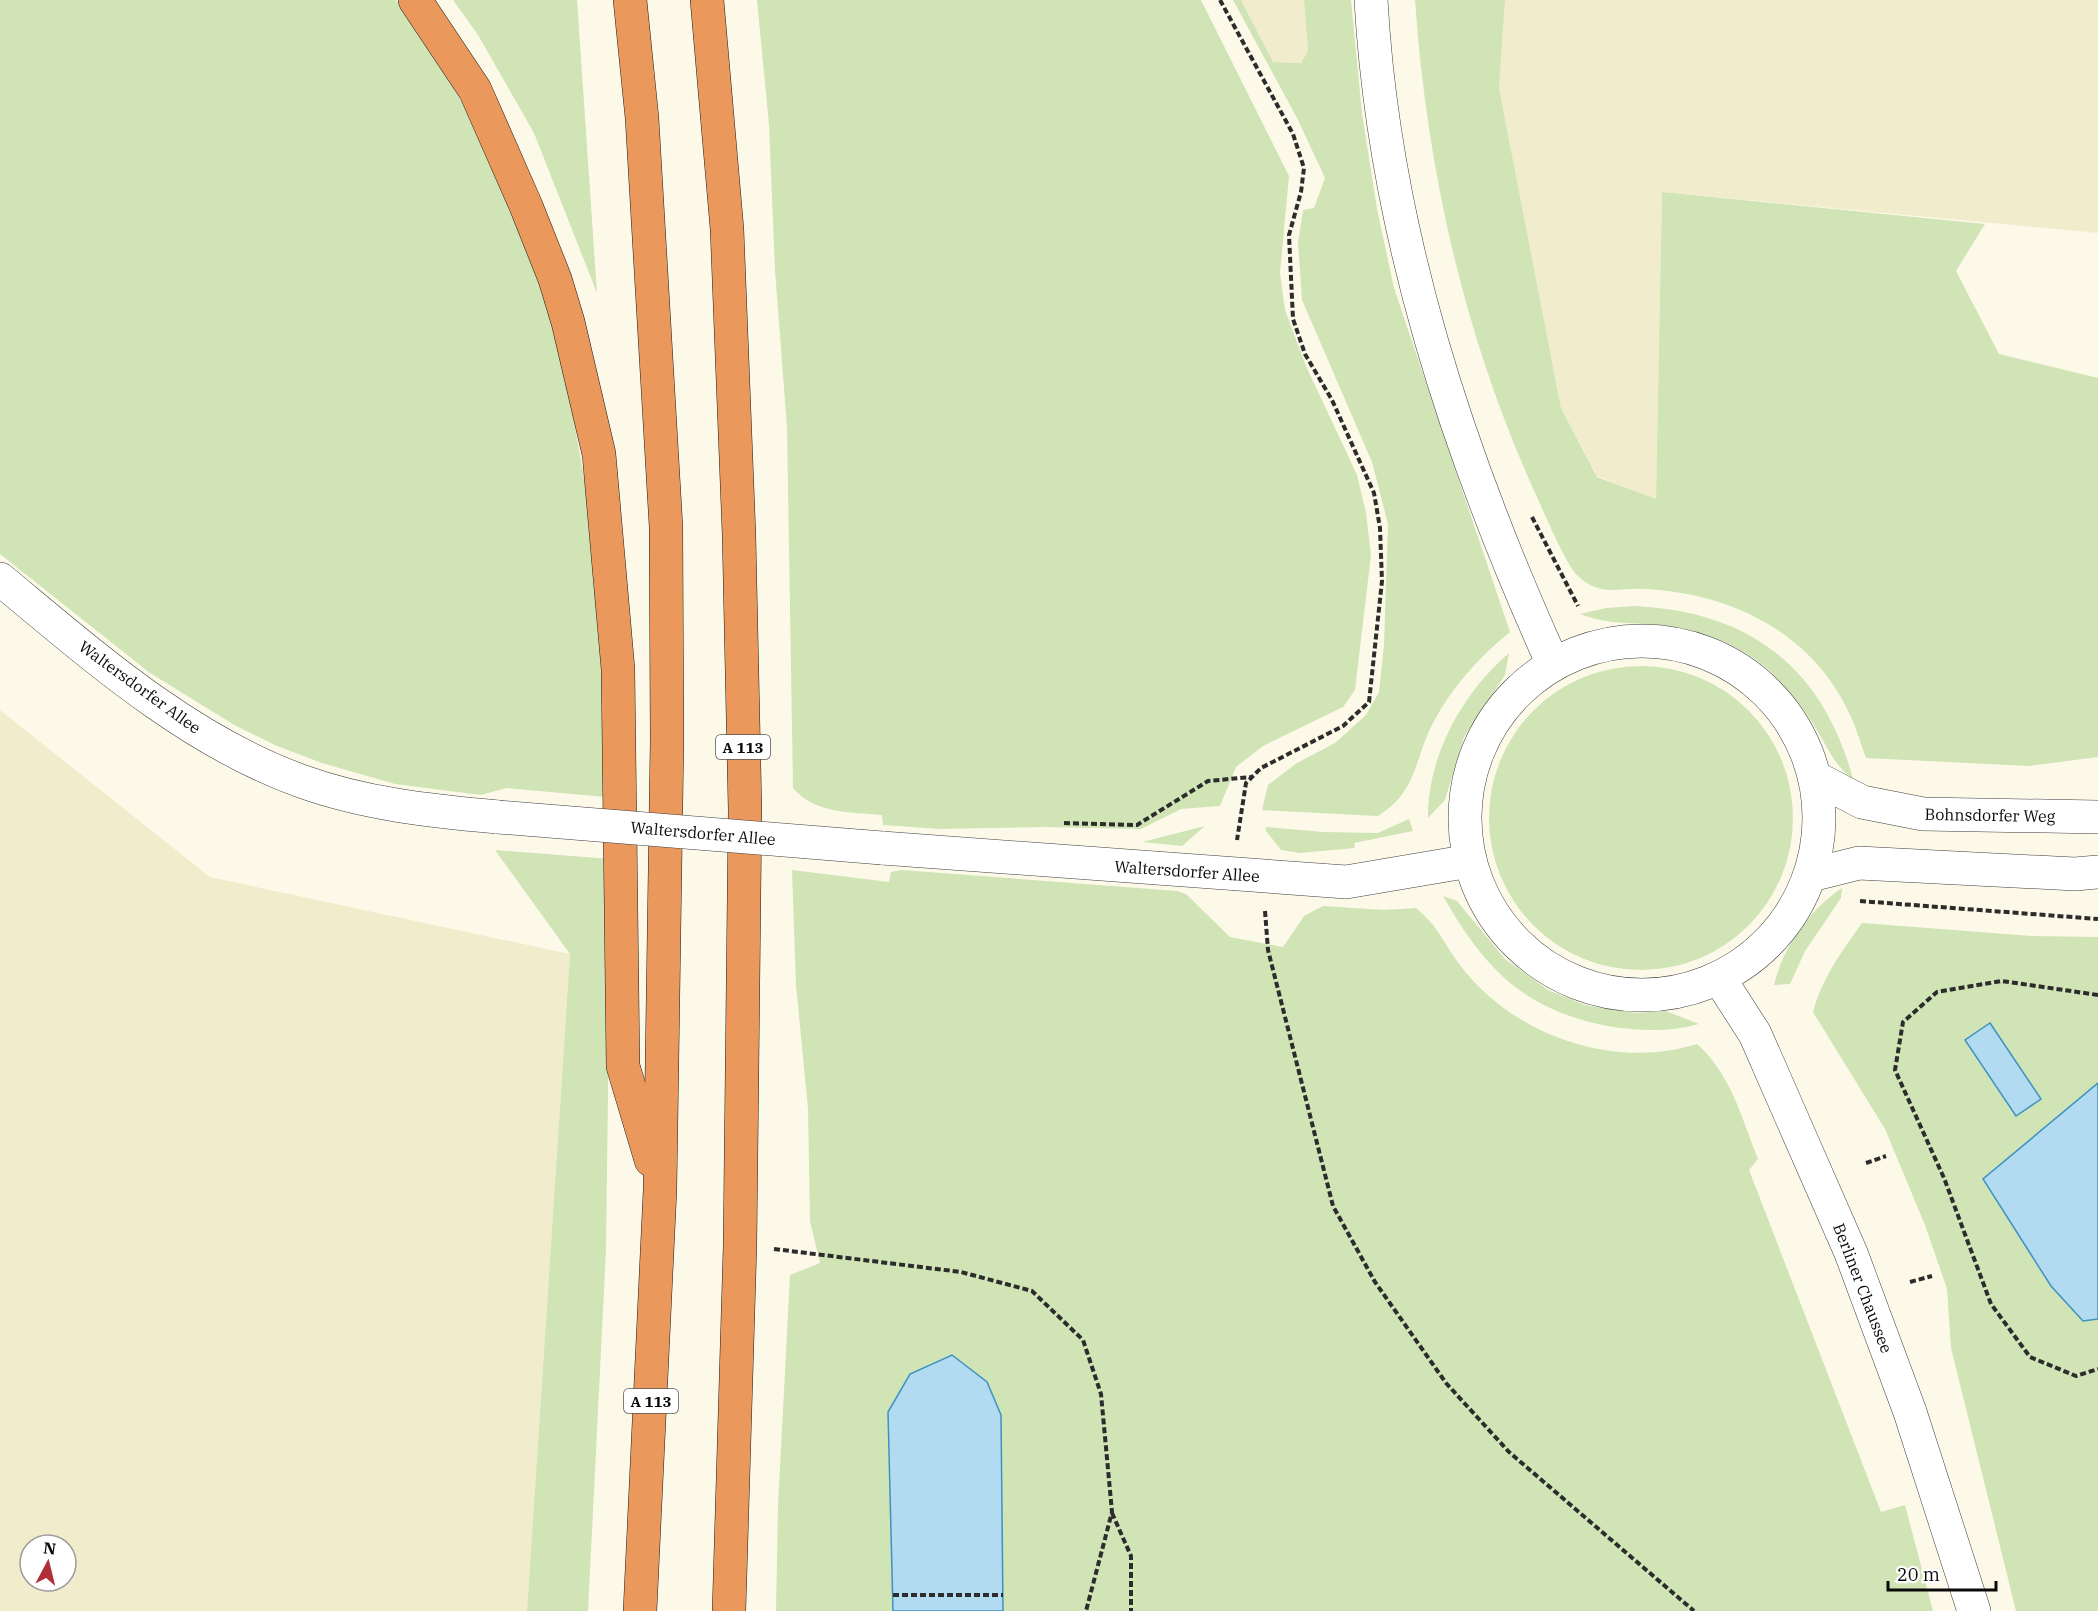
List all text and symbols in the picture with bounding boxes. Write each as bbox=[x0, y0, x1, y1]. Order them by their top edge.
street label: Waltersdorfer Allee bbox=[75, 636, 205, 738]
road number: A 113 bbox=[716, 735, 770, 759]
street label: Bohnsdorfer Weg bbox=[1925, 804, 2056, 826]
street label: Waltersdorfer Allee bbox=[630, 817, 776, 849]
street label: Waltersdorfer Allee bbox=[1114, 856, 1260, 886]
street label: Berliner Chaussee bbox=[1829, 1220, 1897, 1356]
road number: A 113 bbox=[624, 1389, 678, 1413]
north arrow bbox=[18, 1533, 78, 1593]
text: N bbox=[42, 1537, 57, 1559]
scale bar bbox=[1888, 1554, 1996, 1592]
text: 20 m bbox=[1897, 1563, 1940, 1586]

